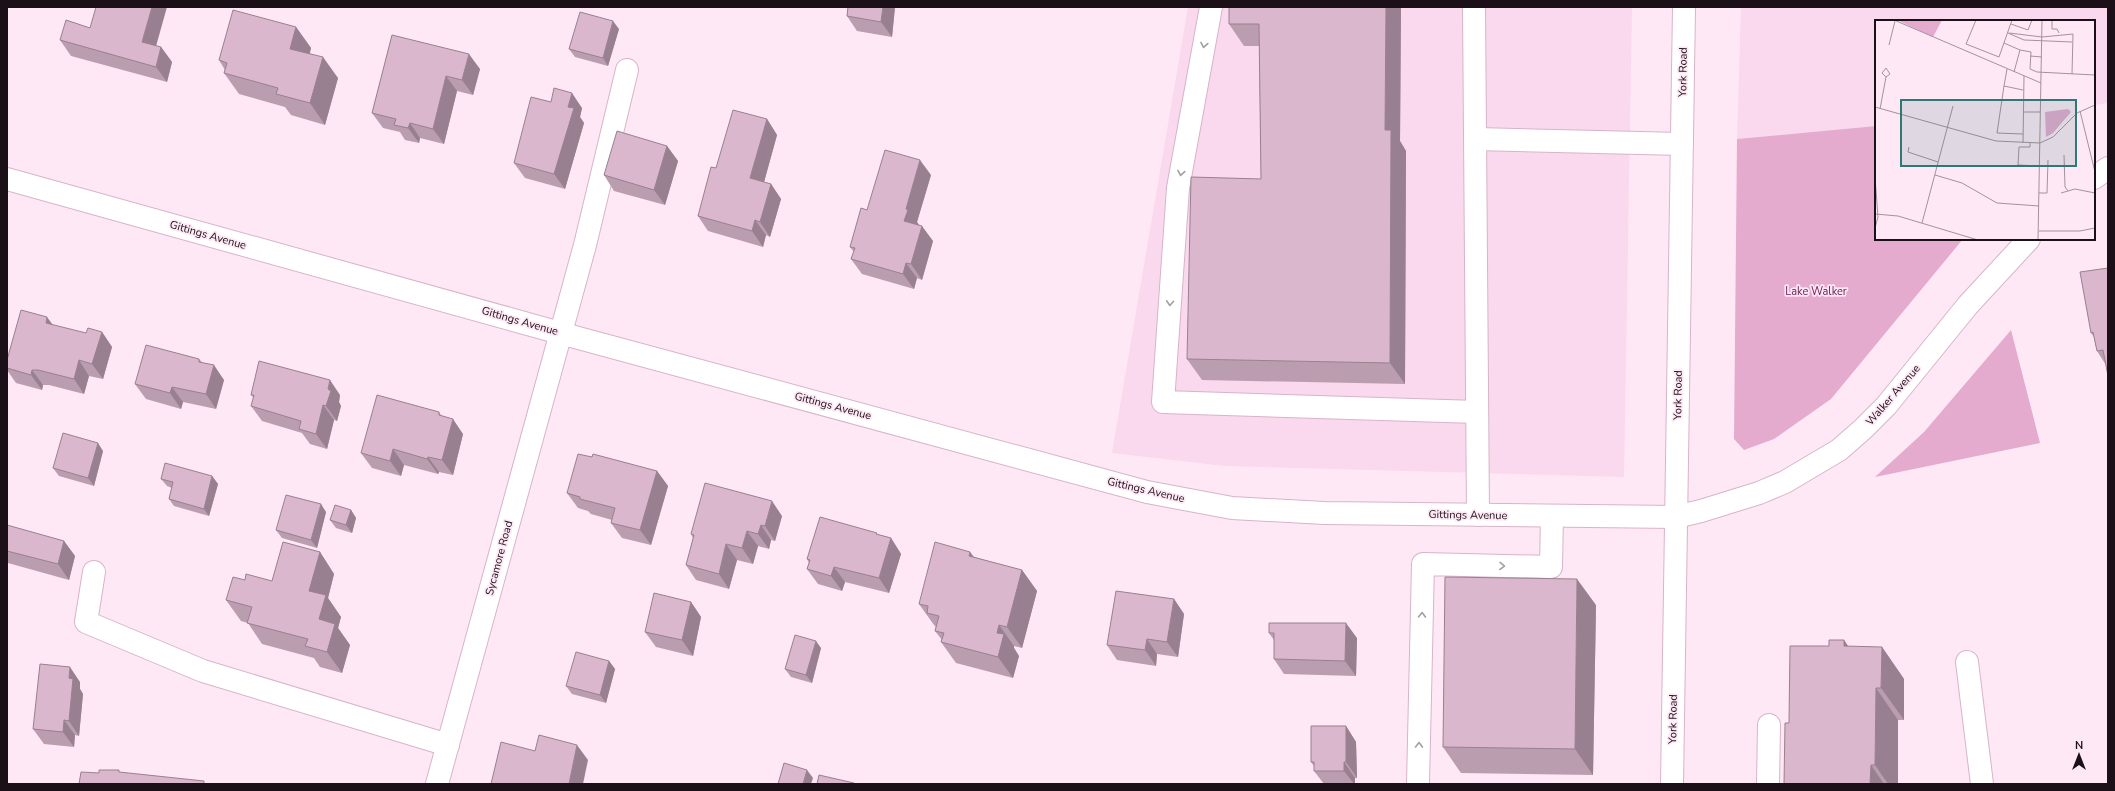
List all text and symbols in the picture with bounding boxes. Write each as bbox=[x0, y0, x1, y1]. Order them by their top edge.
inset map bbox=[1875, 20, 2095, 240]
one-way arrow bbox=[1200, 42, 1209, 48]
street label: York Road bbox=[1675, 47, 1691, 98]
one-way arrow bbox=[1177, 170, 1185, 176]
street label: Gittings Avenue bbox=[168, 217, 248, 253]
park label: Lake Walker bbox=[1785, 284, 1847, 299]
one-way arrow bbox=[1165, 300, 1174, 306]
street label: Gittings Avenue bbox=[480, 303, 560, 339]
street label: Walker Avenue bbox=[1862, 361, 1924, 429]
street label: York Road bbox=[1670, 370, 1686, 421]
street label: Gittings Avenue bbox=[793, 389, 873, 423]
street label: Gittings Avenue bbox=[1106, 474, 1186, 506]
street label: Gittings Avenue bbox=[1428, 507, 1508, 523]
street label: Sycamore Road bbox=[482, 519, 516, 597]
one-way arrow bbox=[1499, 562, 1505, 570]
one-way arrow bbox=[1417, 612, 1426, 618]
street label: York Road bbox=[1665, 694, 1681, 745]
north arrow bbox=[2059, 735, 2099, 775]
text: N bbox=[2075, 738, 2083, 753]
one-way arrow bbox=[1414, 742, 1423, 748]

